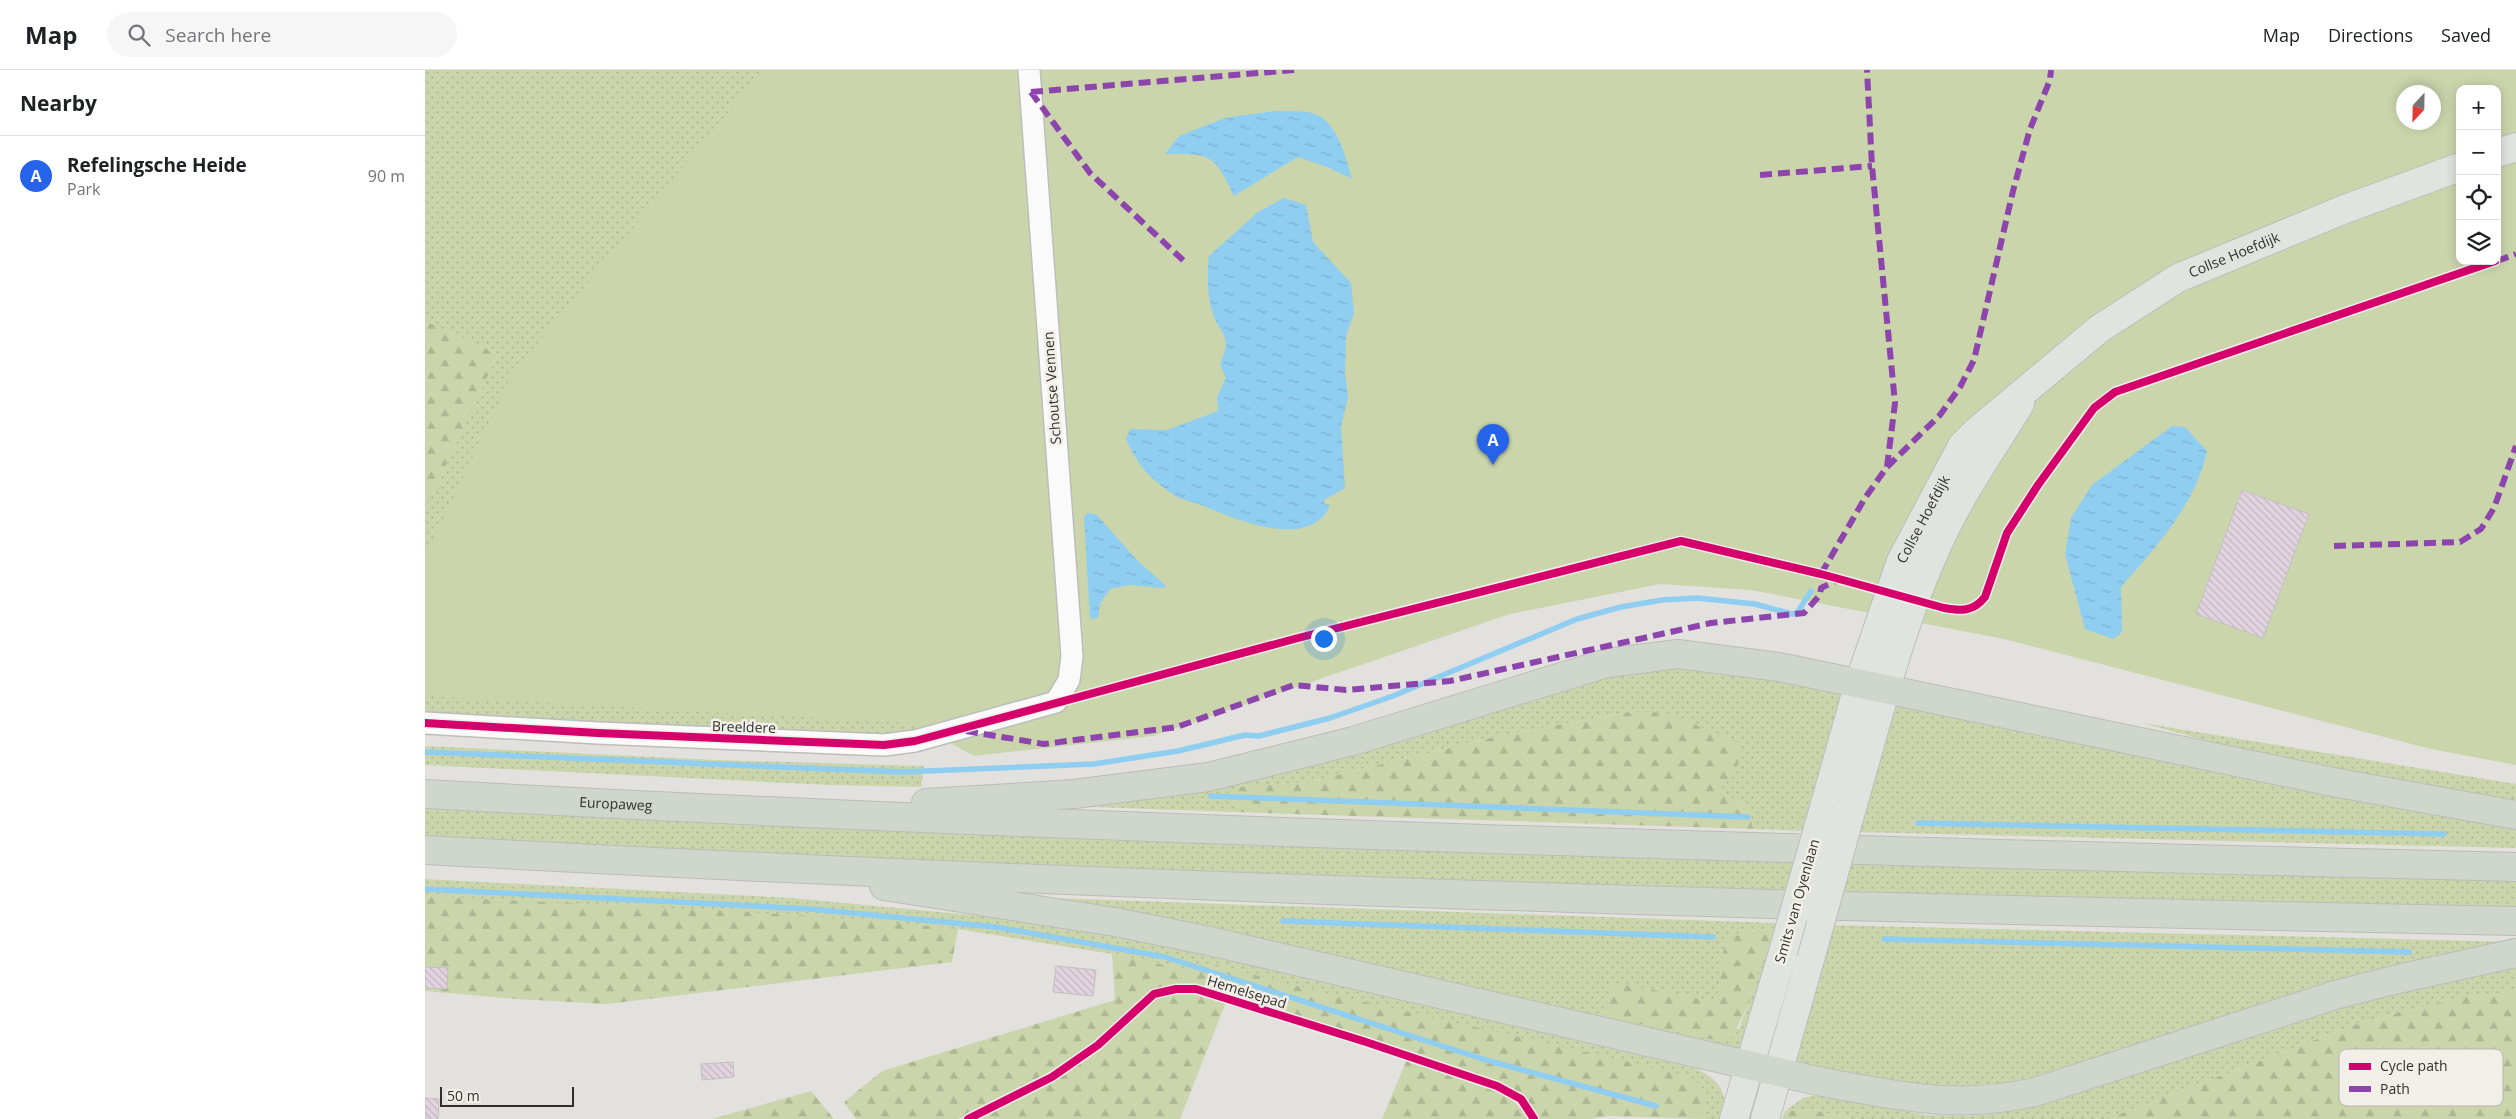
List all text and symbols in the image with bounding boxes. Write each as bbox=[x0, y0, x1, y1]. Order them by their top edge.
search box bbox=[107, 12, 457, 57]
text: Map bbox=[25, 18, 77, 51]
icon: search bbox=[125, 21, 153, 49]
text: Search here bbox=[165, 22, 271, 48]
text: Map bbox=[2263, 23, 2300, 47]
text: Directions bbox=[2328, 23, 2413, 47]
text: Saved bbox=[2441, 23, 2491, 47]
north arrow bbox=[2396, 85, 2441, 130]
map controls bbox=[2456, 85, 2501, 265]
button: + bbox=[2456, 85, 2501, 130]
text: Nearby bbox=[20, 89, 97, 117]
button: − bbox=[2456, 130, 2501, 175]
text: Refelingsche Heide bbox=[67, 152, 247, 178]
text: A bbox=[30, 165, 42, 187]
text: 90 m bbox=[368, 165, 405, 187]
button: locate bbox=[2456, 175, 2501, 220]
text: Park bbox=[67, 178, 100, 200]
button: layers bbox=[2456, 220, 2501, 265]
street label: Collse Hoefdijk bbox=[2186, 227, 2283, 282]
street label: Schoutse Vennen bbox=[1038, 331, 1065, 445]
pin: A bbox=[1477, 424, 1509, 465]
street label: Collse Hoefdijk bbox=[1892, 471, 1954, 566]
your location bbox=[1311, 626, 1337, 652]
street label: Breeldere bbox=[712, 716, 776, 737]
street label: Europaweg bbox=[579, 792, 653, 815]
street label: Smits van Oyenlaan bbox=[1770, 836, 1823, 965]
street label: Hemelsepad bbox=[1205, 970, 1289, 1013]
legend bbox=[2339, 1049, 2503, 1106]
text: Cycle path bbox=[2380, 1056, 2448, 1075]
text: Path bbox=[2380, 1079, 2410, 1098]
scale bar bbox=[440, 1084, 574, 1107]
text: 50 m bbox=[447, 1086, 480, 1105]

